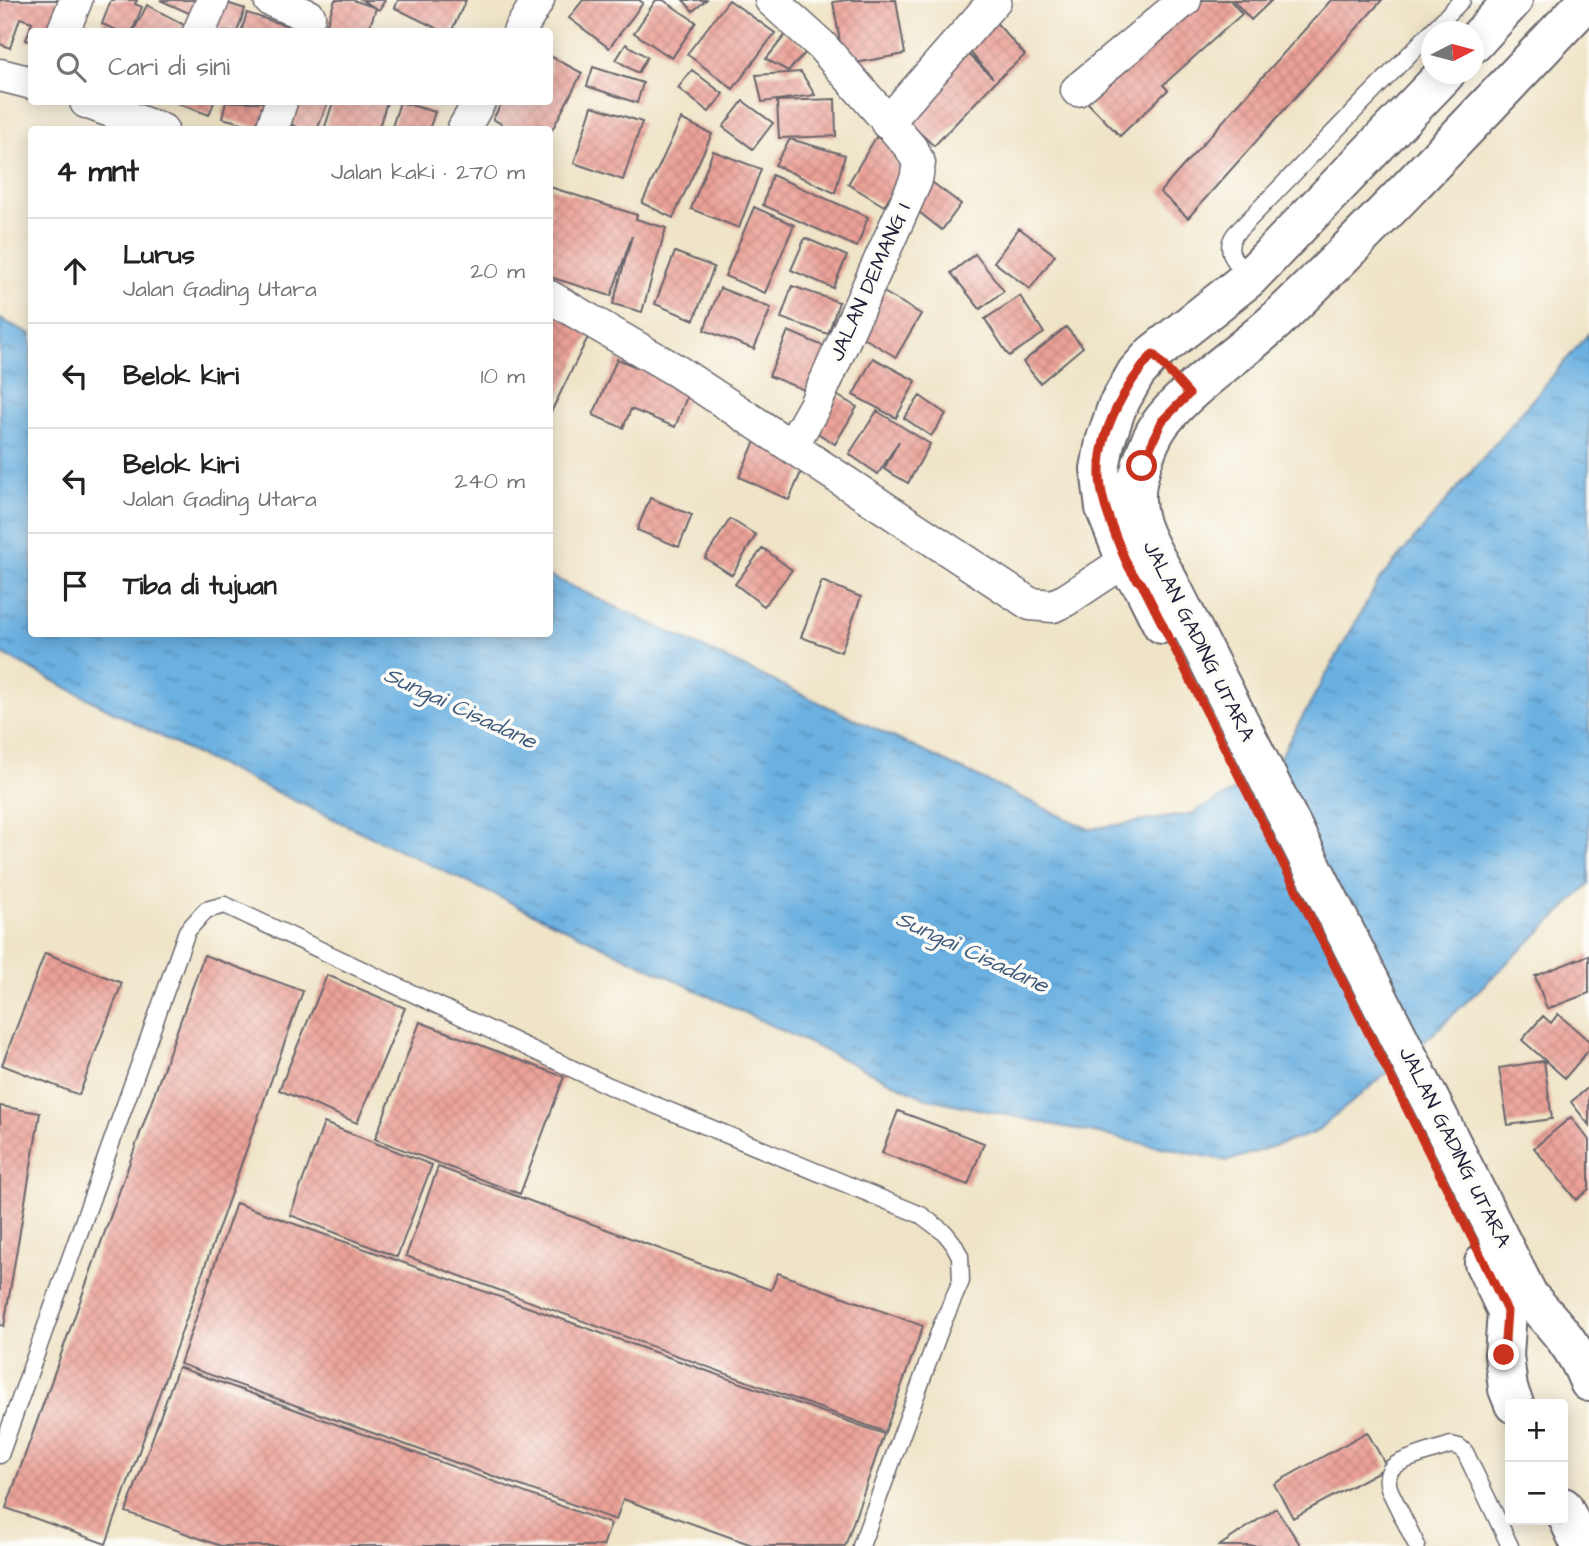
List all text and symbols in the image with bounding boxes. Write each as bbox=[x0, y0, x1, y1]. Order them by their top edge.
north arrow bbox=[1421, 21, 1484, 84]
search box bbox=[28, 28, 553, 105]
icon: search bbox=[52, 48, 90, 86]
text: Cari di sini bbox=[108, 49, 230, 85]
text: 4 mnt bbox=[56, 151, 139, 193]
text: Jalan kaki · 270 m bbox=[331, 156, 525, 188]
street label: JALAN DEMANG I bbox=[822, 198, 918, 366]
text: Lurus bbox=[123, 237, 195, 273]
icon: ahead bbox=[56, 252, 94, 290]
text: 20 m bbox=[470, 255, 525, 287]
text: Jalan Gading Utara bbox=[123, 273, 317, 305]
icon: left bbox=[56, 357, 94, 395]
text: Belok kiri bbox=[123, 358, 239, 394]
text: 10 m bbox=[480, 360, 525, 392]
text: Belok kiri bbox=[123, 447, 239, 483]
route start bbox=[1126, 450, 1157, 481]
icon: left bbox=[56, 462, 94, 500]
text: 240 m bbox=[455, 465, 525, 497]
text: Jalan Gading Utara bbox=[123, 483, 317, 515]
street label: JALAN GADING UTARA bbox=[1136, 536, 1263, 747]
icon: arrive bbox=[56, 567, 94, 605]
text: Tiba di tujuan bbox=[123, 568, 277, 604]
water label: Sungai Cisadane bbox=[378, 659, 543, 759]
water label: Sungai Cisadane bbox=[890, 903, 1055, 1003]
street label: JALAN GADING UTARA bbox=[1392, 1042, 1519, 1253]
route end bbox=[1488, 1339, 1519, 1370]
map controls bbox=[1505, 1399, 1568, 1525]
button: + bbox=[1505, 1399, 1568, 1462]
button: − bbox=[1505, 1462, 1568, 1525]

